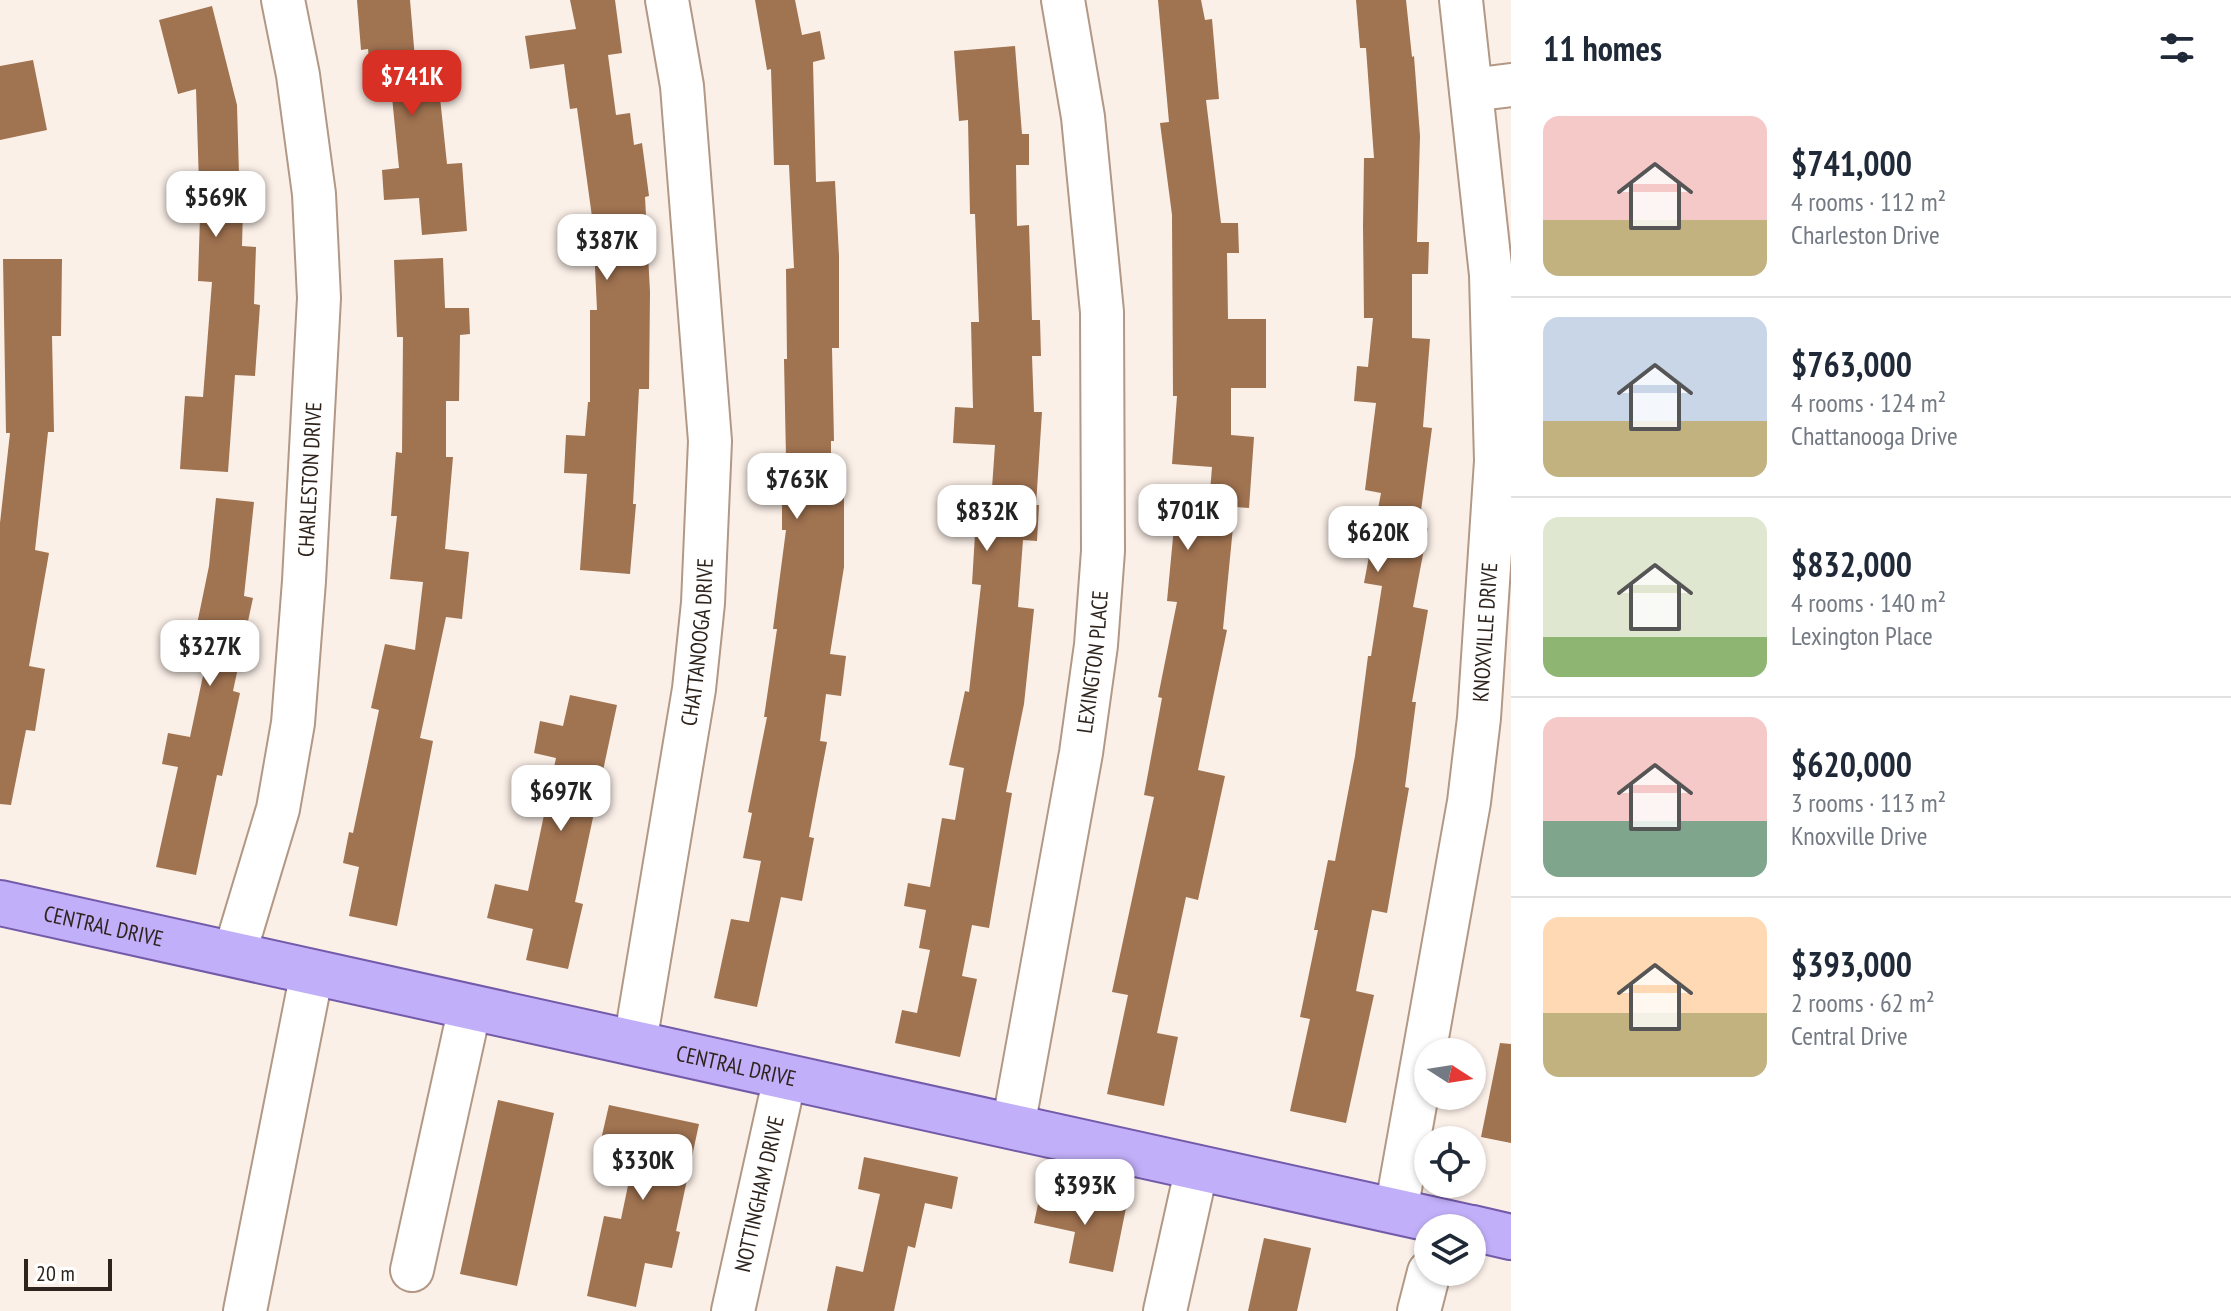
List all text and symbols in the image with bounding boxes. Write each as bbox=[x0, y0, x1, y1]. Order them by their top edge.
text: 11 homes bbox=[1543, 26, 1662, 70]
icon: filters bbox=[2155, 26, 2199, 70]
pin: $741K bbox=[356, 50, 468, 118]
text: $741K bbox=[380, 59, 444, 92]
text: $741,000 bbox=[1791, 141, 1912, 185]
icon: home bbox=[1607, 148, 1703, 244]
pin: $569K bbox=[160, 171, 272, 239]
text: $569K bbox=[184, 180, 248, 213]
text: 4 rooms · 112 m² bbox=[1791, 185, 1946, 218]
pin: $387K bbox=[551, 214, 663, 282]
text: Charleston Drive bbox=[1791, 218, 1940, 251]
text: $387K bbox=[575, 223, 639, 256]
text: $763,000 bbox=[1791, 342, 1912, 386]
icon: home bbox=[1607, 349, 1703, 445]
text: 4 rooms · 124 m² bbox=[1791, 386, 1946, 419]
street label: CHARLESTON DRIVE bbox=[291, 401, 327, 558]
text: Chattanooga Drive bbox=[1791, 419, 1958, 452]
pin: $763K bbox=[741, 453, 853, 521]
text: $763K bbox=[765, 462, 829, 495]
pin: $701K bbox=[1132, 484, 1244, 552]
pin: $832K bbox=[931, 485, 1043, 553]
text: $701K bbox=[1156, 493, 1220, 526]
text: $832K bbox=[955, 494, 1019, 527]
pin: $620K bbox=[1322, 506, 1434, 574]
text: $620K bbox=[1346, 515, 1410, 548]
text: $832,000 bbox=[1791, 542, 1912, 586]
icon: home bbox=[1607, 549, 1703, 645]
street label: CHATTANOOGA DRIVE bbox=[674, 558, 719, 728]
street label: KNOXVILLE DRIVE bbox=[1466, 562, 1503, 703]
text: 4 rooms · 140 m² bbox=[1791, 586, 1946, 619]
street label: LEXINGTON PLACE bbox=[1070, 589, 1114, 735]
text: Lexington Place bbox=[1791, 619, 1933, 652]
pin: $327K bbox=[154, 620, 266, 688]
text: $327K bbox=[178, 629, 242, 662]
text: $620,000 bbox=[1791, 742, 1912, 786]
icon: home bbox=[1607, 749, 1703, 845]
pin: $697K bbox=[505, 765, 617, 833]
text: $697K bbox=[529, 774, 593, 807]
text: 3 rooms · 113 m² bbox=[1791, 786, 1946, 819]
text: Knoxville Drive bbox=[1791, 819, 1927, 852]
street label: CENTRAL DRIVE bbox=[41, 899, 166, 953]
text: $393,000 bbox=[1791, 942, 1912, 986]
icon: home bbox=[1607, 949, 1703, 1045]
text: 2 rooms · 62 m² bbox=[1791, 986, 1935, 1019]
text: Central Drive bbox=[1791, 1019, 1908, 1052]
north arrow bbox=[1414, 1038, 1486, 1110]
map controls bbox=[1414, 1038, 1486, 1286]
street label: CENTRAL DRIVE bbox=[674, 1039, 799, 1092]
street label: NOTTINGHAM DRIVE bbox=[728, 1113, 790, 1274]
button: locate bbox=[1414, 1126, 1486, 1198]
pin: $330K bbox=[587, 1134, 699, 1202]
text: $330K bbox=[611, 1143, 675, 1176]
pin: $393K bbox=[1029, 1159, 1141, 1227]
text: $393K bbox=[1053, 1168, 1117, 1201]
button: layers bbox=[1414, 1214, 1486, 1286]
scale bar bbox=[24, 1255, 112, 1291]
text: 20 m bbox=[36, 1259, 75, 1287]

